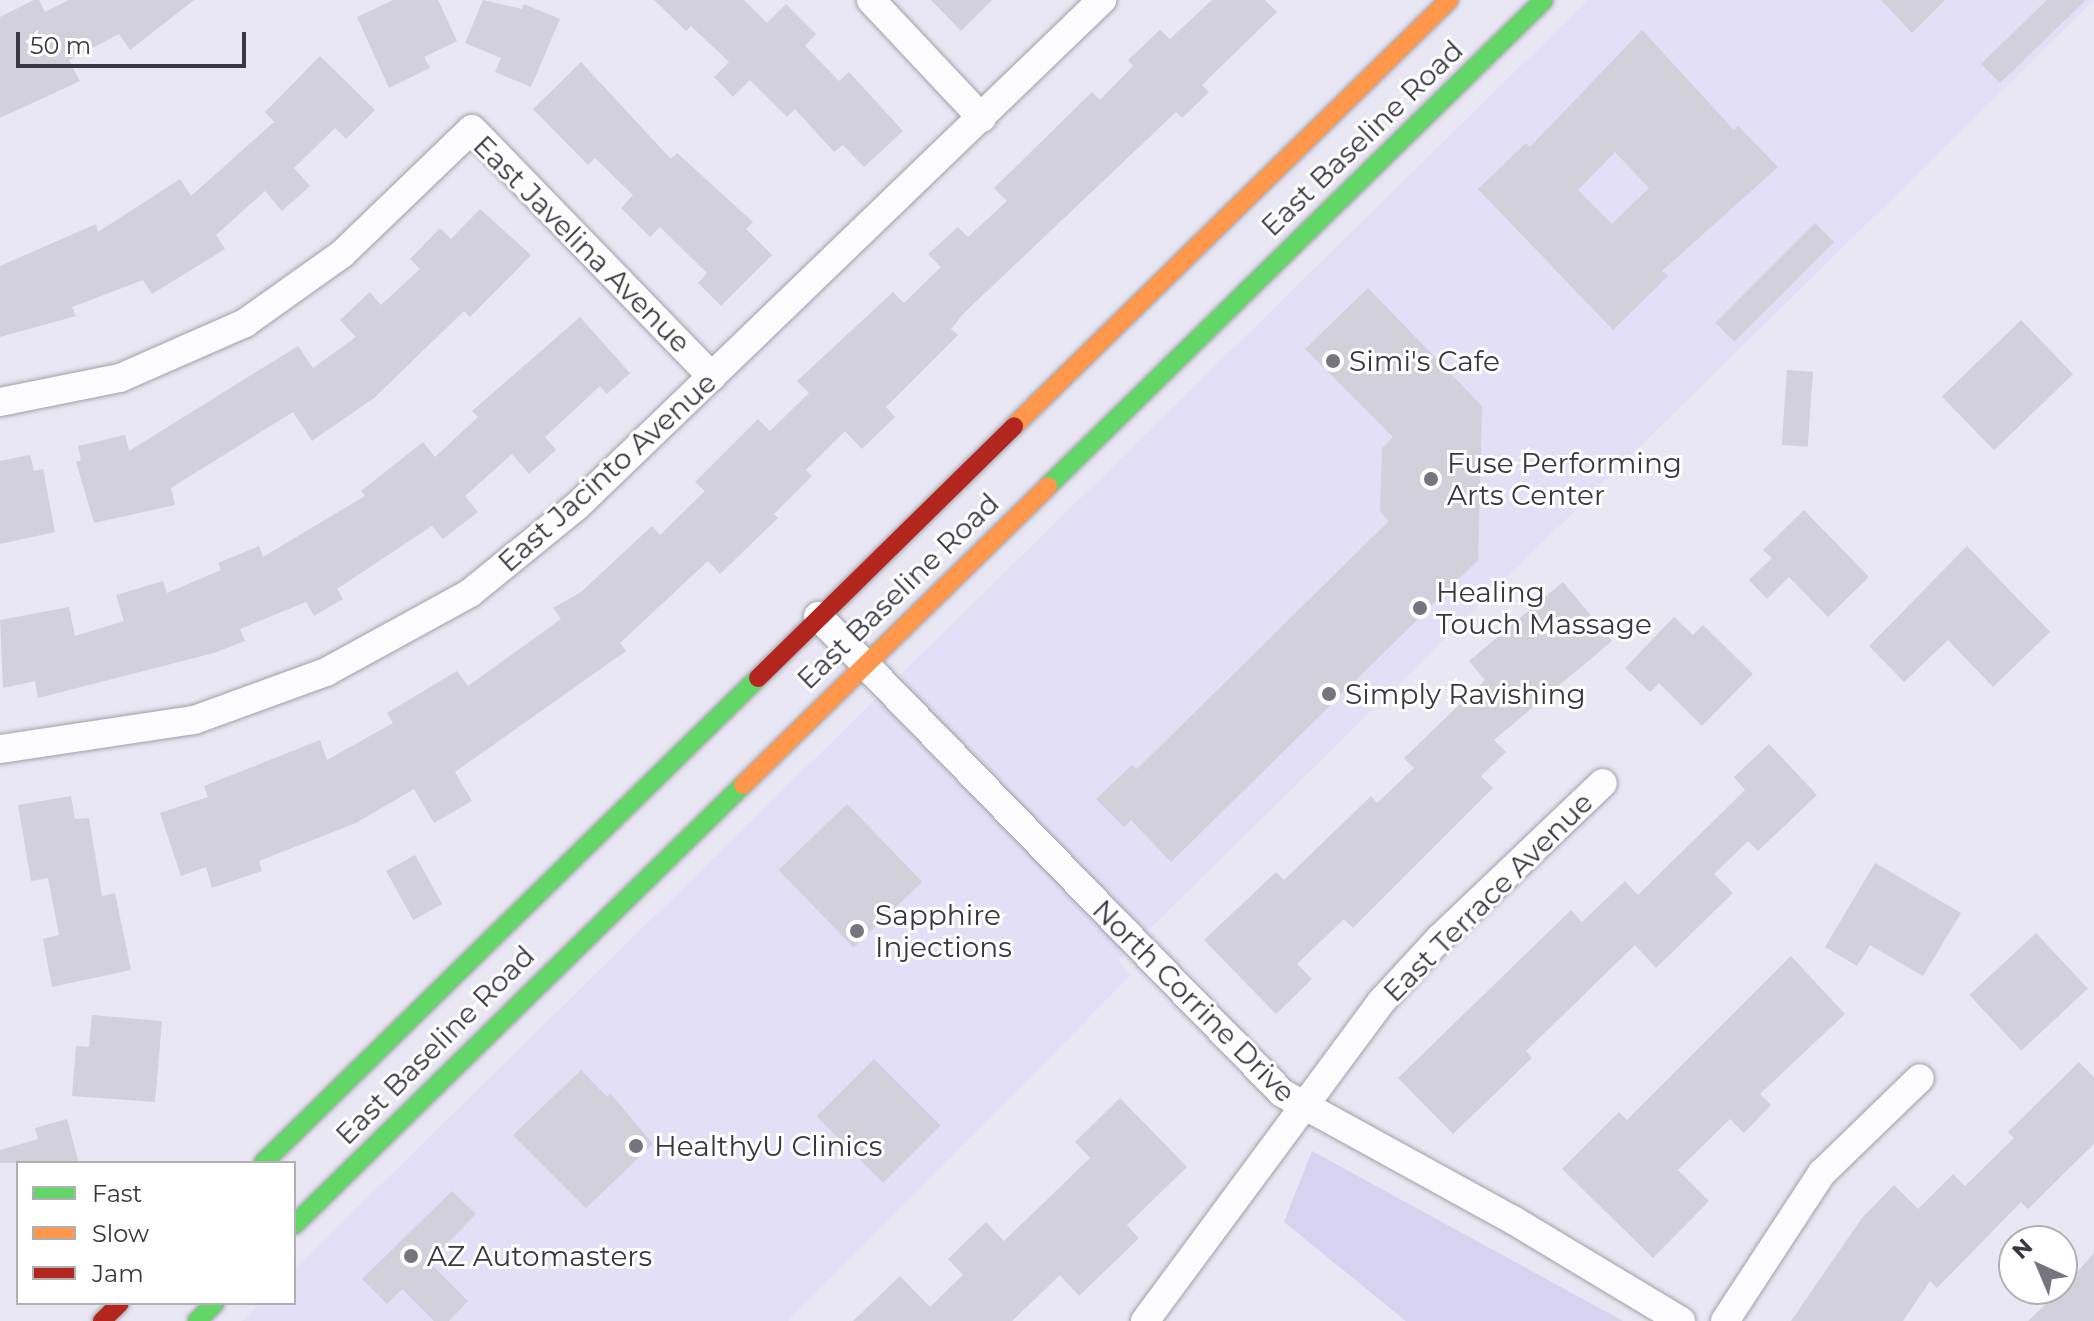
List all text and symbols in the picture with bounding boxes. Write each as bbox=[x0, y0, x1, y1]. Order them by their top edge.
scale bar bbox=[20, 16, 250, 66]
text: 50 m bbox=[30, 31, 91, 60]
street label: East Baseline Road bbox=[1254, 33, 1470, 243]
street label: East Javelina Avenue bbox=[467, 129, 697, 359]
place label: Simi's Cafe bbox=[1349, 344, 1500, 378]
marker: Simi's Cafe bbox=[1324, 352, 1342, 370]
street label: East Jacinto Avenue bbox=[491, 365, 723, 579]
place label: Fuse Performing Arts Center bbox=[1447, 446, 1682, 512]
marker: Fuse Performing Arts Center bbox=[1422, 470, 1440, 488]
street label: East Baseline Road bbox=[790, 486, 1006, 696]
place label: Healing Touch Massage bbox=[1436, 575, 1652, 641]
marker: Healing Touch Massage bbox=[1411, 599, 1429, 617]
place label: Simply Ravishing bbox=[1345, 677, 1586, 711]
marker: Simply Ravishing bbox=[1320, 685, 1338, 703]
street label: East Terrace Avenue bbox=[1376, 785, 1600, 1009]
street label: North Corrine Drive bbox=[1086, 893, 1302, 1109]
place label: Sapphire Injections bbox=[875, 898, 1012, 964]
marker: Sapphire Injections bbox=[846, 920, 868, 942]
street label: East Baseline Road bbox=[329, 939, 541, 1151]
place label: HealthyU Clinics bbox=[654, 1129, 882, 1163]
marker: HealthyU Clinics bbox=[625, 1135, 647, 1157]
legend bbox=[16, 1161, 296, 1305]
text: Fast bbox=[92, 1179, 142, 1208]
text: Slow bbox=[92, 1219, 149, 1248]
north arrow bbox=[1998, 1225, 2078, 1305]
text: N bbox=[2007, 1233, 2038, 1265]
place label: AZ Automasters bbox=[427, 1239, 652, 1273]
marker: AZ Automasters bbox=[402, 1247, 420, 1265]
text: Jam bbox=[92, 1259, 144, 1288]

